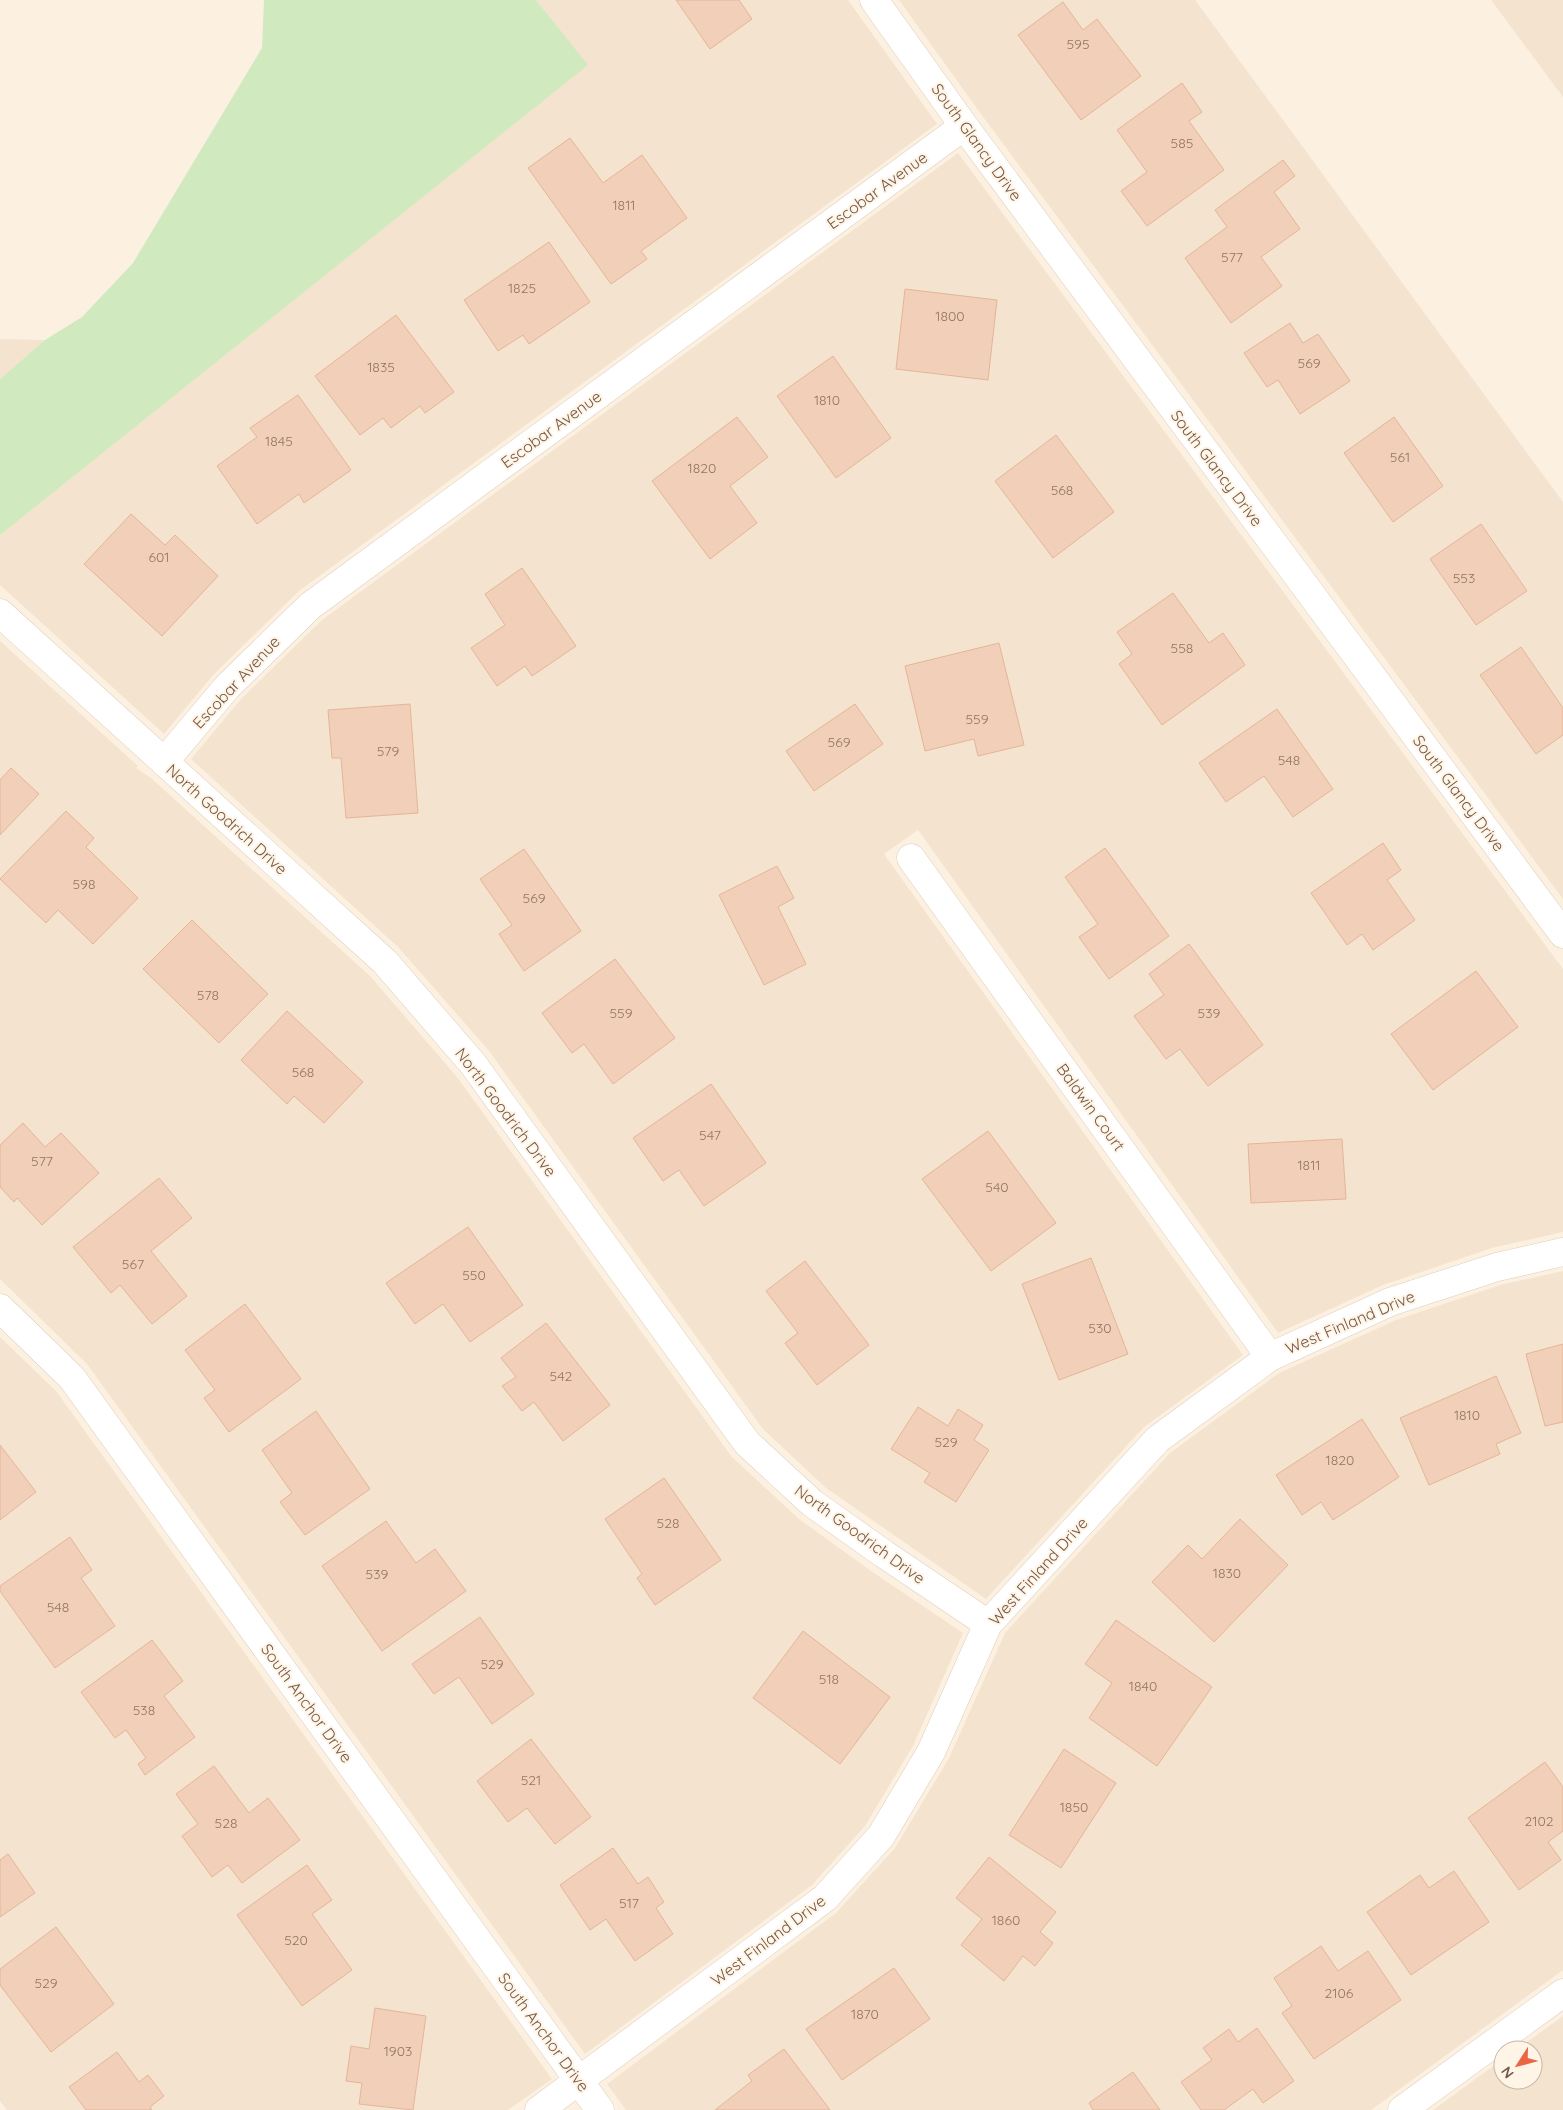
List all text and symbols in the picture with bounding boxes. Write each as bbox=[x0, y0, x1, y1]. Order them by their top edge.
house number: 595 bbox=[1066, 35, 1090, 53]
street label: South Glancy Drive bbox=[928, 79, 1026, 205]
house number: 585 bbox=[1171, 134, 1193, 152]
street label: Escobar Avenue bbox=[823, 147, 931, 233]
house number: 1811 bbox=[612, 196, 636, 214]
house number: 577 bbox=[1221, 248, 1243, 266]
house number: 1825 bbox=[508, 279, 536, 297]
house number: 1800 bbox=[935, 307, 965, 325]
house number: 569 bbox=[1298, 354, 1321, 372]
house number: 1835 bbox=[367, 358, 395, 376]
street label: Escobar Avenue bbox=[497, 386, 605, 472]
house number: 1810 bbox=[814, 391, 840, 409]
street label: South Glancy Drive bbox=[1167, 406, 1267, 530]
house number: 1845 bbox=[265, 432, 293, 450]
house number: 561 bbox=[1390, 448, 1410, 466]
house number: 1820 bbox=[688, 459, 716, 477]
house number: 568 bbox=[1051, 481, 1073, 499]
house number: 601 bbox=[148, 548, 170, 566]
house number: 553 bbox=[1453, 569, 1475, 587]
street label: Escobar Avenue bbox=[188, 632, 284, 732]
house number: 558 bbox=[1171, 639, 1193, 657]
house number: 559 bbox=[965, 710, 989, 728]
street label: South Glancy Drive bbox=[1409, 731, 1509, 855]
house number: 569 bbox=[828, 733, 851, 751]
house number: 579 bbox=[377, 742, 399, 760]
house number: 548 bbox=[1278, 751, 1300, 769]
street label: North Goodrich Drive bbox=[162, 759, 292, 879]
house number: 598 bbox=[72, 875, 96, 893]
house number: 569 bbox=[523, 889, 546, 907]
house number: 578 bbox=[197, 986, 219, 1004]
house number: 559 bbox=[609, 1004, 633, 1022]
house number: 539 bbox=[1198, 1004, 1221, 1022]
street label: North Goodrich Drive bbox=[451, 1044, 561, 1180]
street label: Baldwin Court bbox=[1053, 1059, 1129, 1155]
house number: 568 bbox=[292, 1063, 314, 1081]
house number: 547 bbox=[699, 1126, 721, 1144]
house number: 577 bbox=[31, 1152, 53, 1170]
house number: 1811 bbox=[1297, 1156, 1321, 1174]
house number: 540 bbox=[985, 1178, 1009, 1196]
house number: 567 bbox=[122, 1255, 144, 1273]
house number: 550 bbox=[462, 1266, 486, 1284]
street label: West Finland Drive bbox=[1282, 1286, 1418, 1358]
house number: 530 bbox=[1088, 1319, 1112, 1337]
house number: 542 bbox=[550, 1367, 573, 1385]
house number: 1810 bbox=[1454, 1406, 1480, 1424]
house number: 529 bbox=[934, 1433, 958, 1451]
house number: 1820 bbox=[1326, 1451, 1354, 1469]
street label: North Goodrich Drive bbox=[791, 1480, 929, 1588]
street label: West Finland Drive bbox=[984, 1513, 1092, 1629]
house number: 528 bbox=[657, 1514, 679, 1532]
house number: 1830 bbox=[1213, 1564, 1241, 1582]
house number: 539 bbox=[366, 1565, 389, 1583]
house number: 548 bbox=[47, 1598, 69, 1616]
street label: South Anchor Drive bbox=[257, 1640, 357, 1766]
house number: 529 bbox=[480, 1655, 504, 1673]
house number: 518 bbox=[819, 1670, 839, 1688]
house number: 1840 bbox=[1129, 1677, 1157, 1695]
house number: 538 bbox=[133, 1701, 155, 1719]
house number: 521 bbox=[521, 1771, 541, 1789]
house number: 1850 bbox=[1060, 1798, 1088, 1816]
house number: 2102 bbox=[1524, 1812, 1554, 1830]
house number: 528 bbox=[215, 1814, 237, 1832]
street label: West Finland Drive bbox=[707, 1890, 829, 1990]
house number: 517 bbox=[619, 1894, 639, 1912]
house number: 1860 bbox=[992, 1911, 1020, 1929]
house number: 520 bbox=[284, 1931, 308, 1949]
street label: South Anchor Drive bbox=[494, 1969, 594, 2095]
house number: 529 bbox=[34, 1974, 58, 1992]
house number: 2106 bbox=[1325, 1984, 1354, 2002]
house number: 1870 bbox=[851, 2005, 879, 2023]
north arrow bbox=[1493, 2040, 1543, 2090]
house number: 1903 bbox=[384, 2042, 412, 2060]
text: N bbox=[1497, 2063, 1518, 2082]

